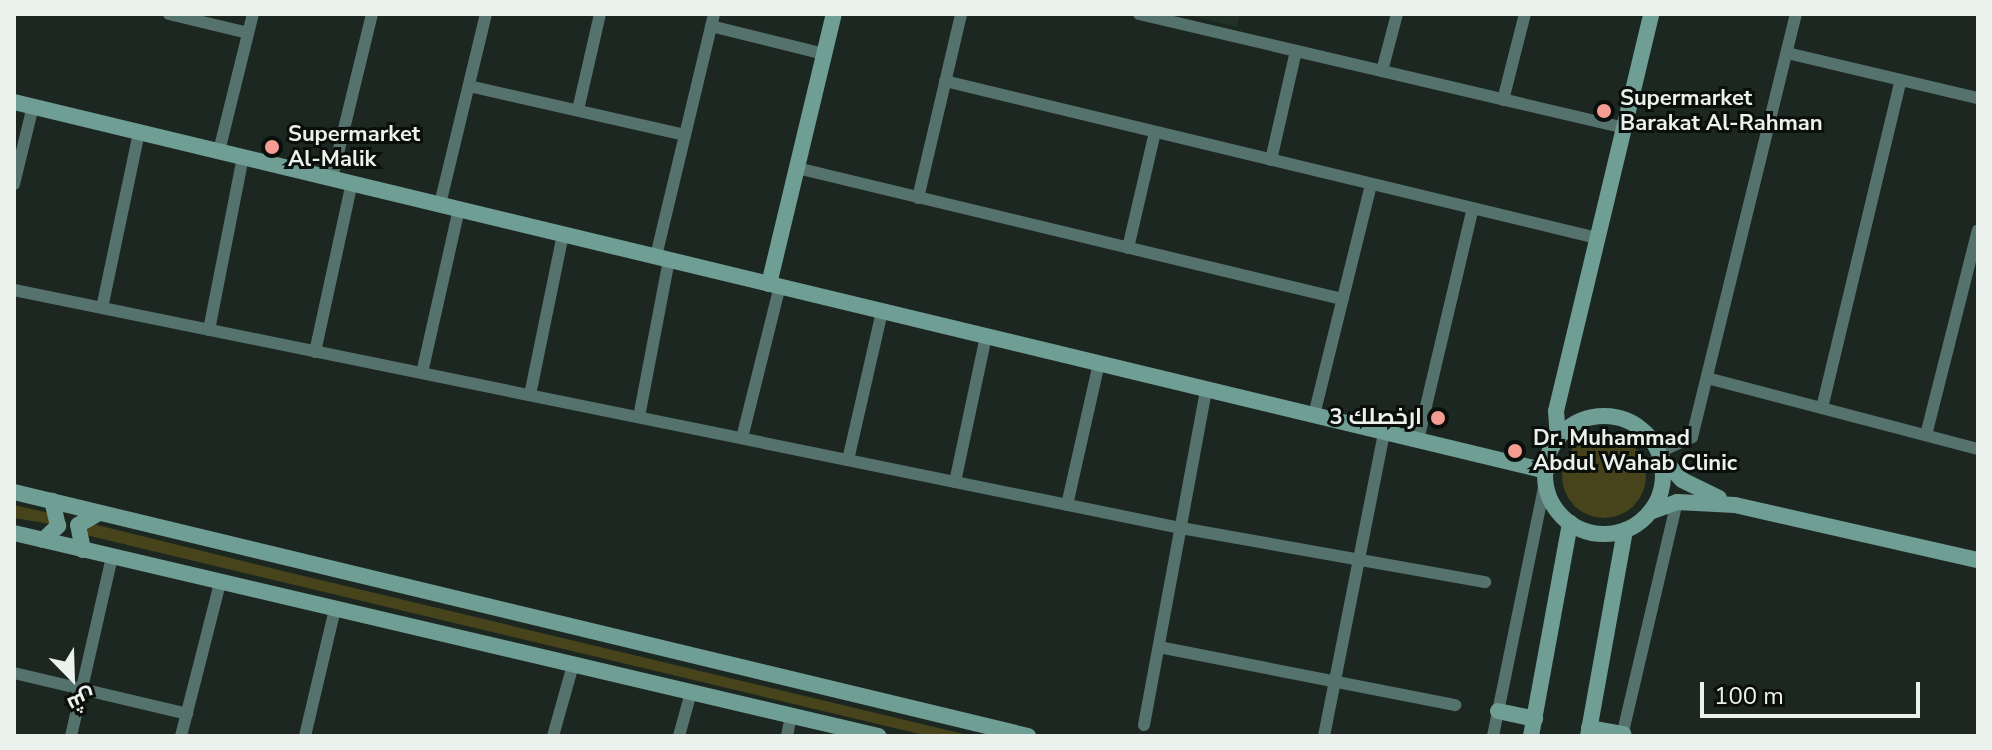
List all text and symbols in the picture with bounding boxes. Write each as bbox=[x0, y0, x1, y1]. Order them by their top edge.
place label: Supermarket Barakat Al-Rahman bbox=[1620, 85, 1823, 136]
marker: Supermarket Barakat Al-Rahman bbox=[1595, 102, 1613, 120]
place label: Supermarket Al-Malik bbox=[288, 121, 420, 172]
marker: Supermarket Al-Malik bbox=[263, 138, 281, 156]
place label: ارخصلك 3 bbox=[1330, 405, 1422, 431]
marker: ارخصلك 3 bbox=[1429, 409, 1447, 427]
place label: Dr. Muhammad Abdul Wahab Clinic bbox=[1533, 425, 1737, 476]
marker: Dr. Muhammad Abdul Wahab Clinic bbox=[1504, 440, 1526, 462]
north arrow bbox=[32, 638, 112, 718]
scale bar bbox=[1704, 666, 1924, 716]
text: 100 m bbox=[1714, 680, 1784, 712]
text: ش bbox=[63, 681, 100, 719]

